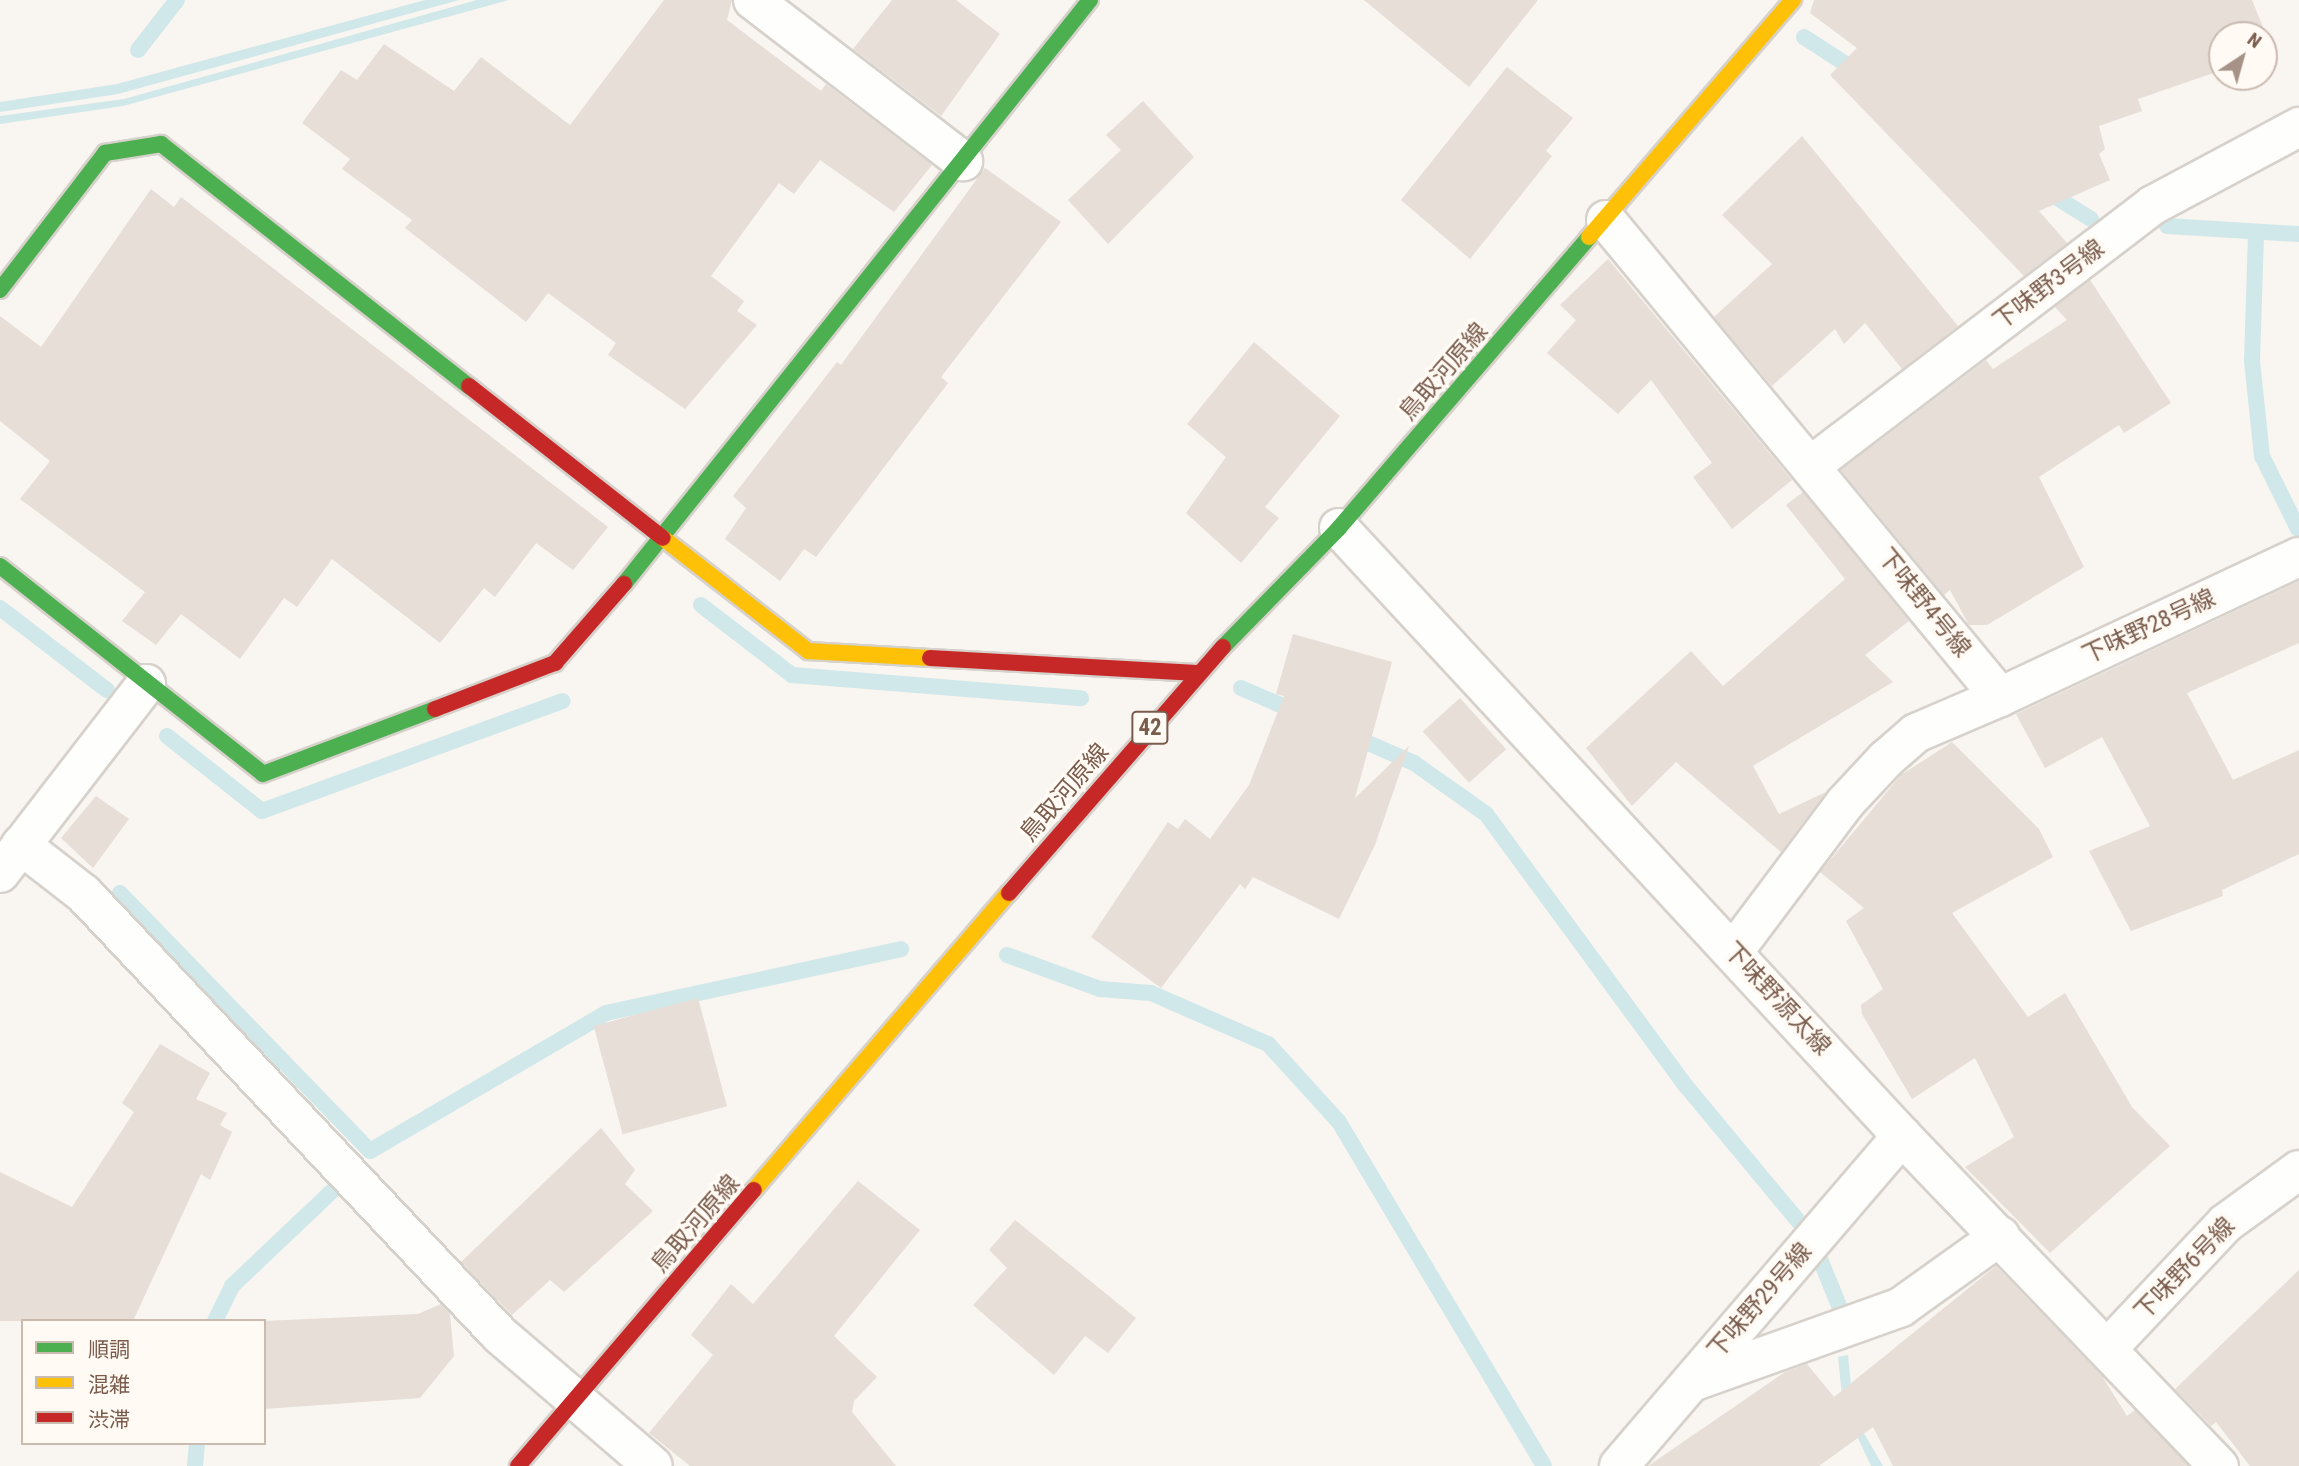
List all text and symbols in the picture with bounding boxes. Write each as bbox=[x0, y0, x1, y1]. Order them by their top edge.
north arrow bbox=[2208, 21, 2278, 91]
text: N bbox=[2243, 27, 2266, 53]
street label: 下味野3号線 bbox=[1988, 234, 2110, 336]
street label: 鳥取河原線 bbox=[1394, 317, 1494, 427]
street label: 下味野4号線 bbox=[1871, 543, 1977, 663]
street label: 下味野28号線 bbox=[2078, 584, 2220, 670]
road number: 42 bbox=[1131, 708, 1169, 748]
street label: 鳥取河原線 bbox=[1015, 738, 1115, 848]
street label: 下味野源太線 bbox=[1717, 937, 1837, 1061]
street label: 鳥取河原線 bbox=[646, 1169, 746, 1279]
street label: 下味野6号線 bbox=[2129, 1212, 2241, 1326]
street label: 下味野29号線 bbox=[1702, 1237, 1818, 1365]
legend bbox=[21, 1319, 266, 1445]
text: 順調 bbox=[88, 1338, 130, 1362]
text: 混雑 bbox=[88, 1373, 130, 1397]
text: 渋滞 bbox=[88, 1408, 130, 1432]

